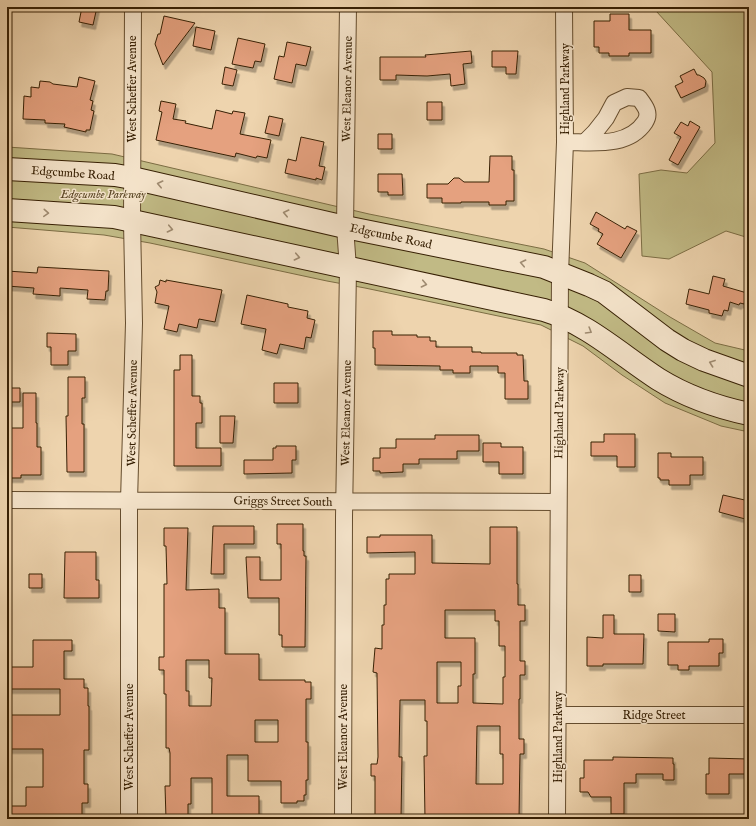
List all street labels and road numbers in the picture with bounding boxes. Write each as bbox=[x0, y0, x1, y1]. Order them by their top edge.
street label: West Scheffer Avenue bbox=[125, 35, 140, 142]
street label: West Eleanor Avenue bbox=[339, 35, 356, 142]
street label: Highland Parkway bbox=[558, 43, 573, 135]
street label: Edgcumbe Road bbox=[31, 163, 116, 184]
street label: Edgcumbe Road bbox=[348, 220, 434, 253]
street label: West Scheffer Avenue bbox=[124, 359, 141, 467]
street label: West Eleanor Avenue bbox=[338, 359, 355, 466]
street label: Highland Parkway bbox=[551, 367, 568, 459]
street label: Griggs Street South bbox=[233, 493, 333, 510]
street label: West Scheffer Avenue bbox=[122, 683, 137, 790]
street label: West Eleanor Avenue bbox=[336, 683, 351, 790]
street label: Highland Parkway bbox=[551, 691, 566, 783]
street label: Ridge Street bbox=[622, 708, 686, 723]

